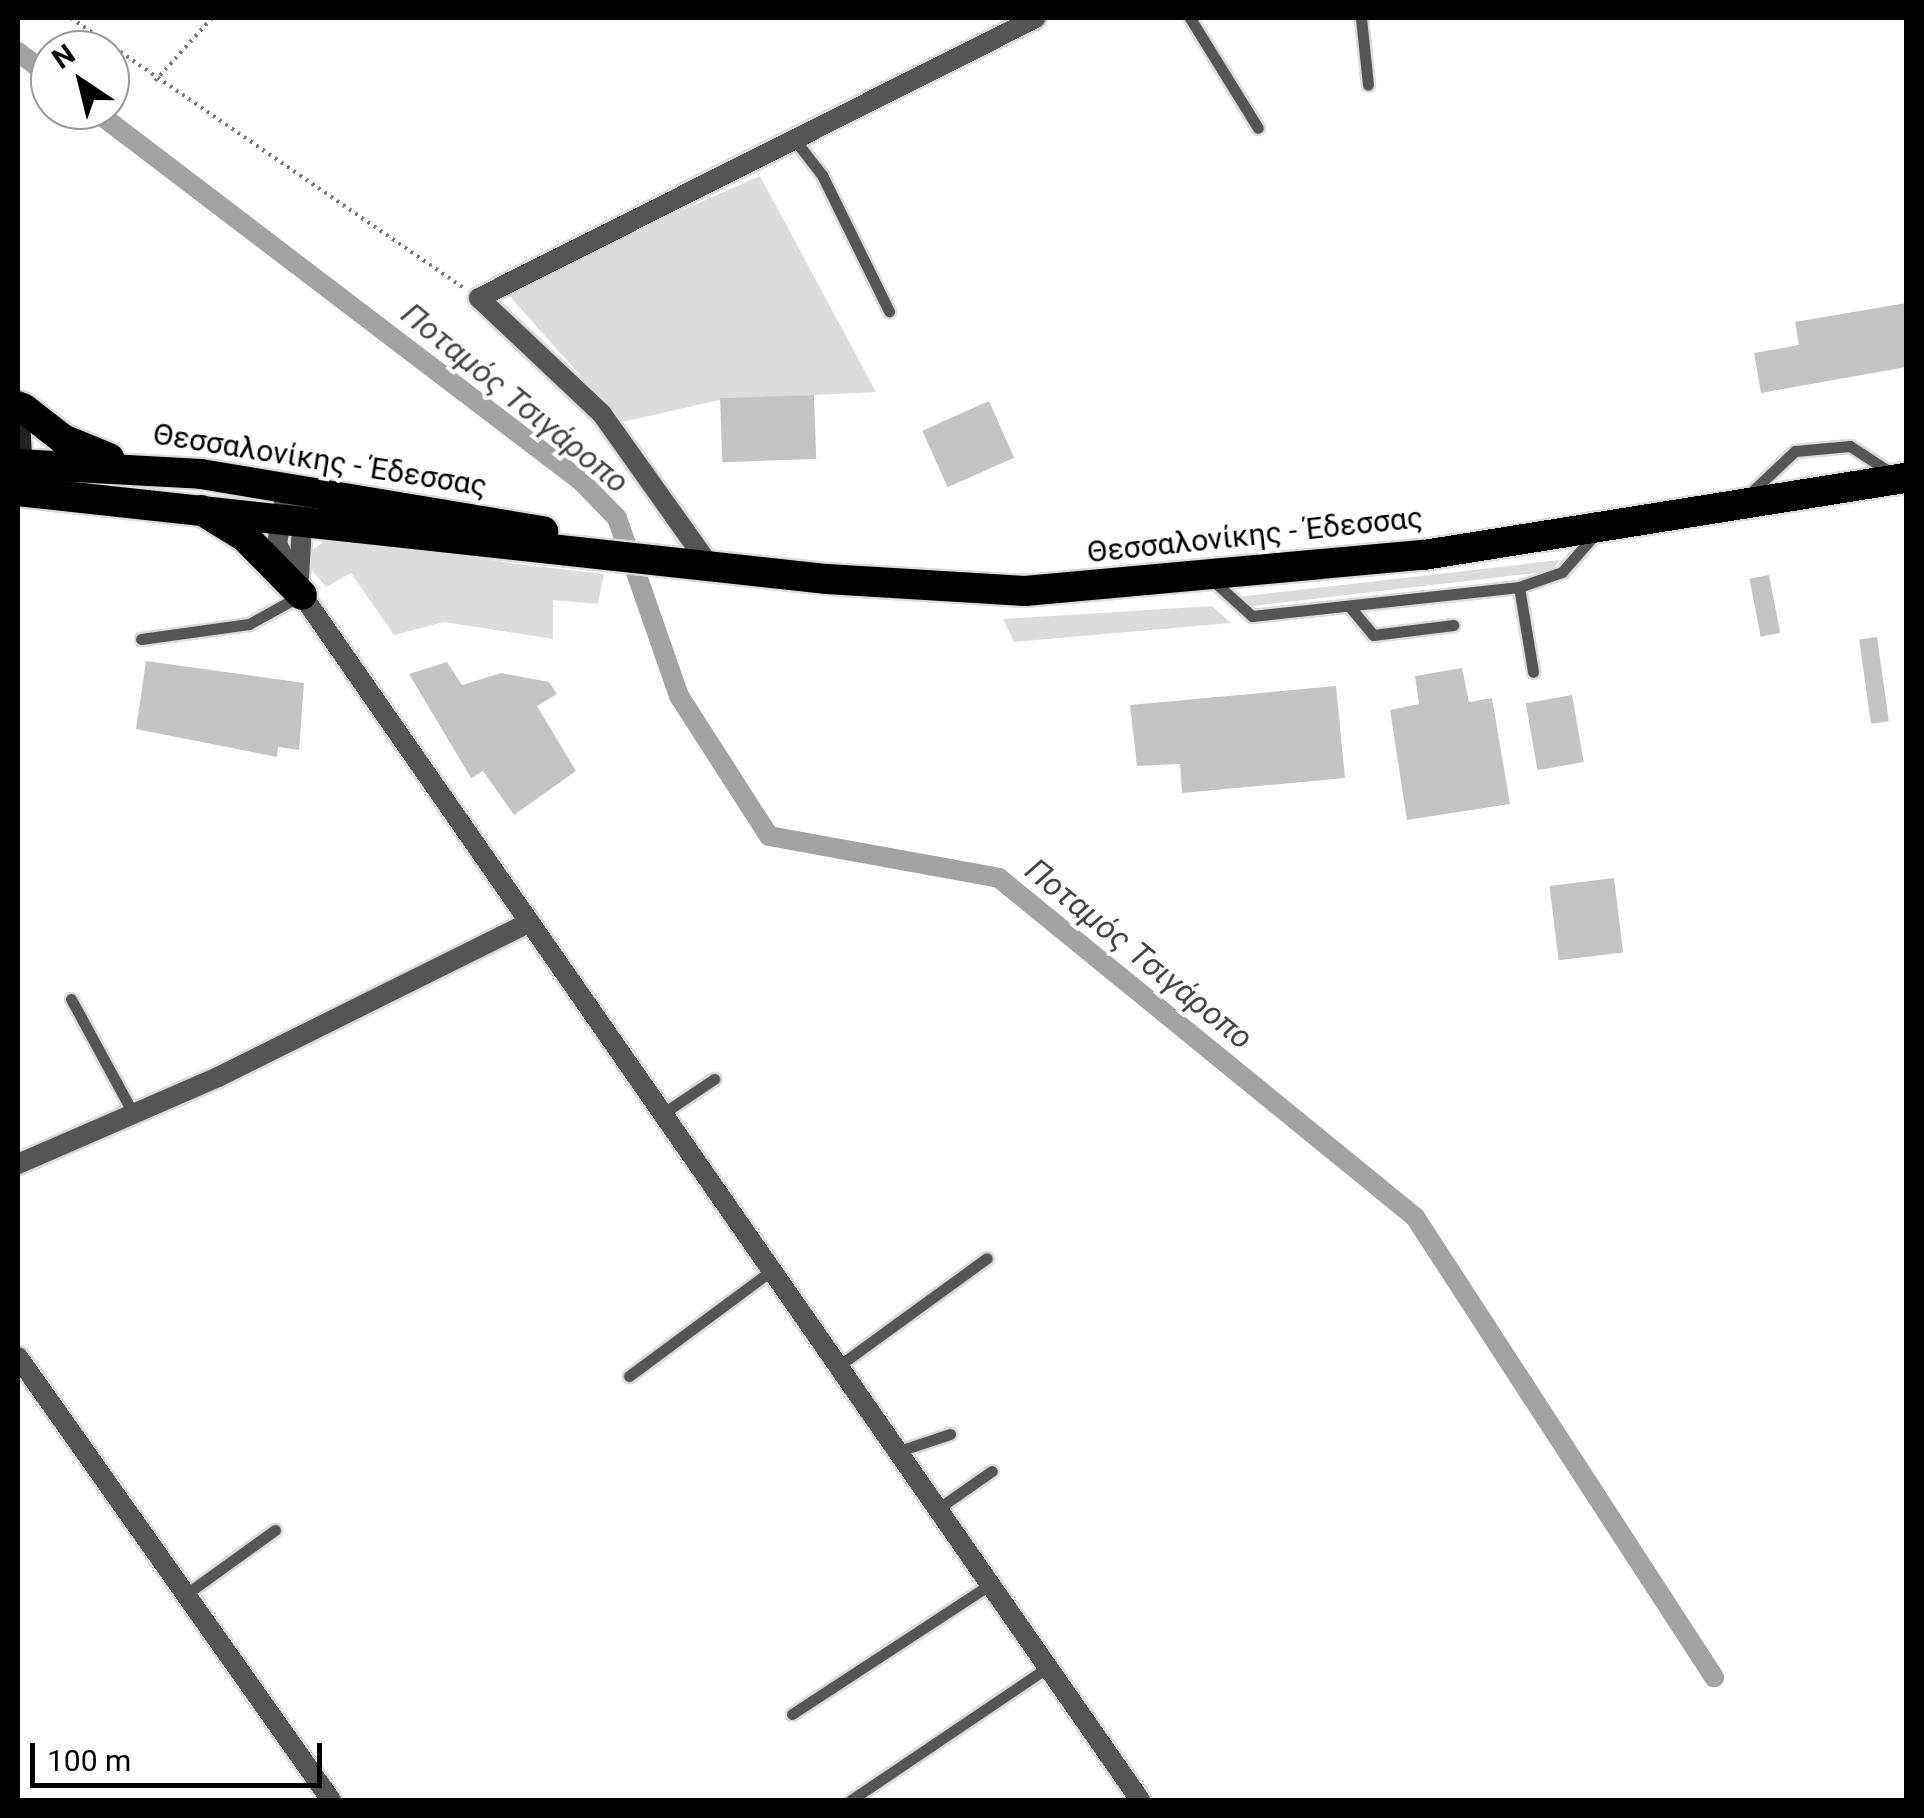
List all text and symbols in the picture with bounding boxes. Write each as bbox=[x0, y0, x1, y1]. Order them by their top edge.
north arrow bbox=[30, 30, 130, 130]
text: N bbox=[46, 37, 81, 76]
water label: Ποταμός Τσιγάροπο bbox=[394, 295, 636, 501]
street label: Θεσσαλονίκης - Έδεσσας bbox=[151, 416, 489, 504]
street label: Θεσσαλονίκης - Έδεσσας bbox=[1085, 499, 1425, 571]
water label: Ποταμός Τσιγάροπο bbox=[1018, 851, 1260, 1057]
scale bar bbox=[35, 1723, 328, 1785]
text: 100 m bbox=[47, 1743, 131, 1778]

